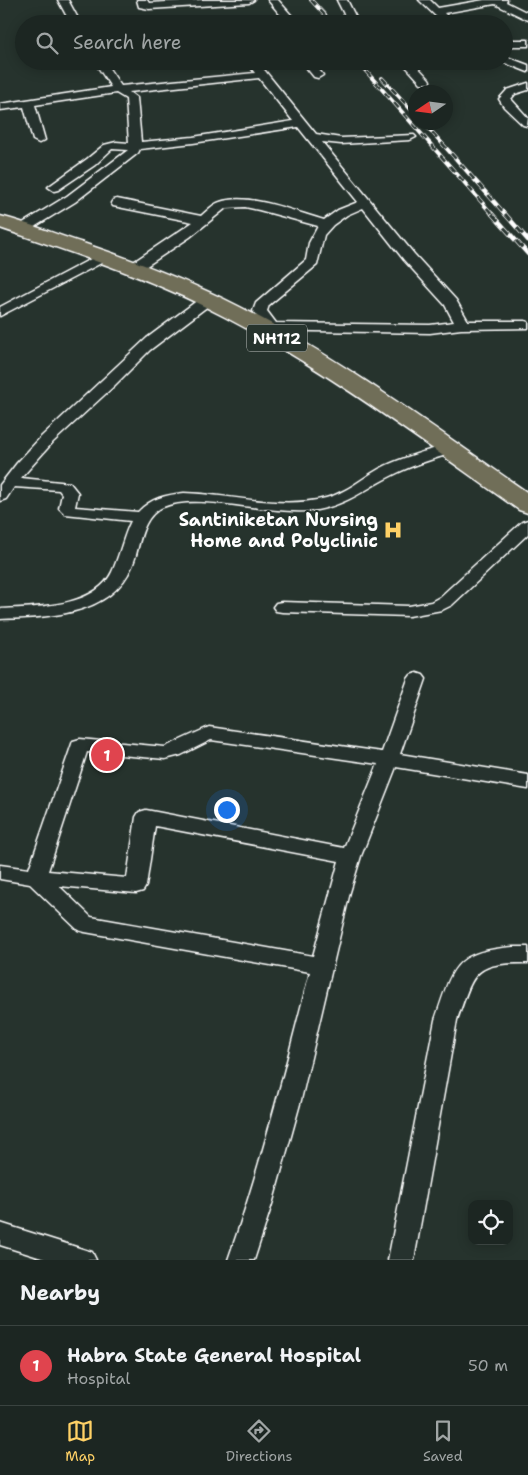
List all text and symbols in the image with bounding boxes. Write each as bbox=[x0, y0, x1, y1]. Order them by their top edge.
search box bbox=[15, 15, 513, 70]
icon: search bbox=[33, 29, 61, 57]
text: Search here bbox=[73, 30, 182, 55]
north arrow bbox=[408, 85, 453, 130]
road number: NH112 bbox=[247, 324, 307, 352]
place label: Santiniketan Nursing Home and Polyclinic bbox=[179, 508, 378, 553]
hospital icon: Santiniketan Nursing Home and Polyclinic bbox=[382, 519, 404, 541]
pin: 1 bbox=[91, 736, 123, 774]
your location bbox=[214, 797, 240, 823]
map controls bbox=[468, 1200, 513, 1245]
button: locate bbox=[468, 1200, 513, 1245]
text: Nearby bbox=[20, 1279, 100, 1307]
text: Habra State General Hospital bbox=[67, 1343, 361, 1368]
text: 1 bbox=[32, 1355, 40, 1376]
text: 50 m bbox=[468, 1355, 508, 1376]
text: Hospital bbox=[67, 1368, 130, 1389]
tab: Map bbox=[65, 1417, 95, 1465]
tab: Directions bbox=[226, 1417, 293, 1465]
tab: Saved bbox=[423, 1417, 463, 1465]

